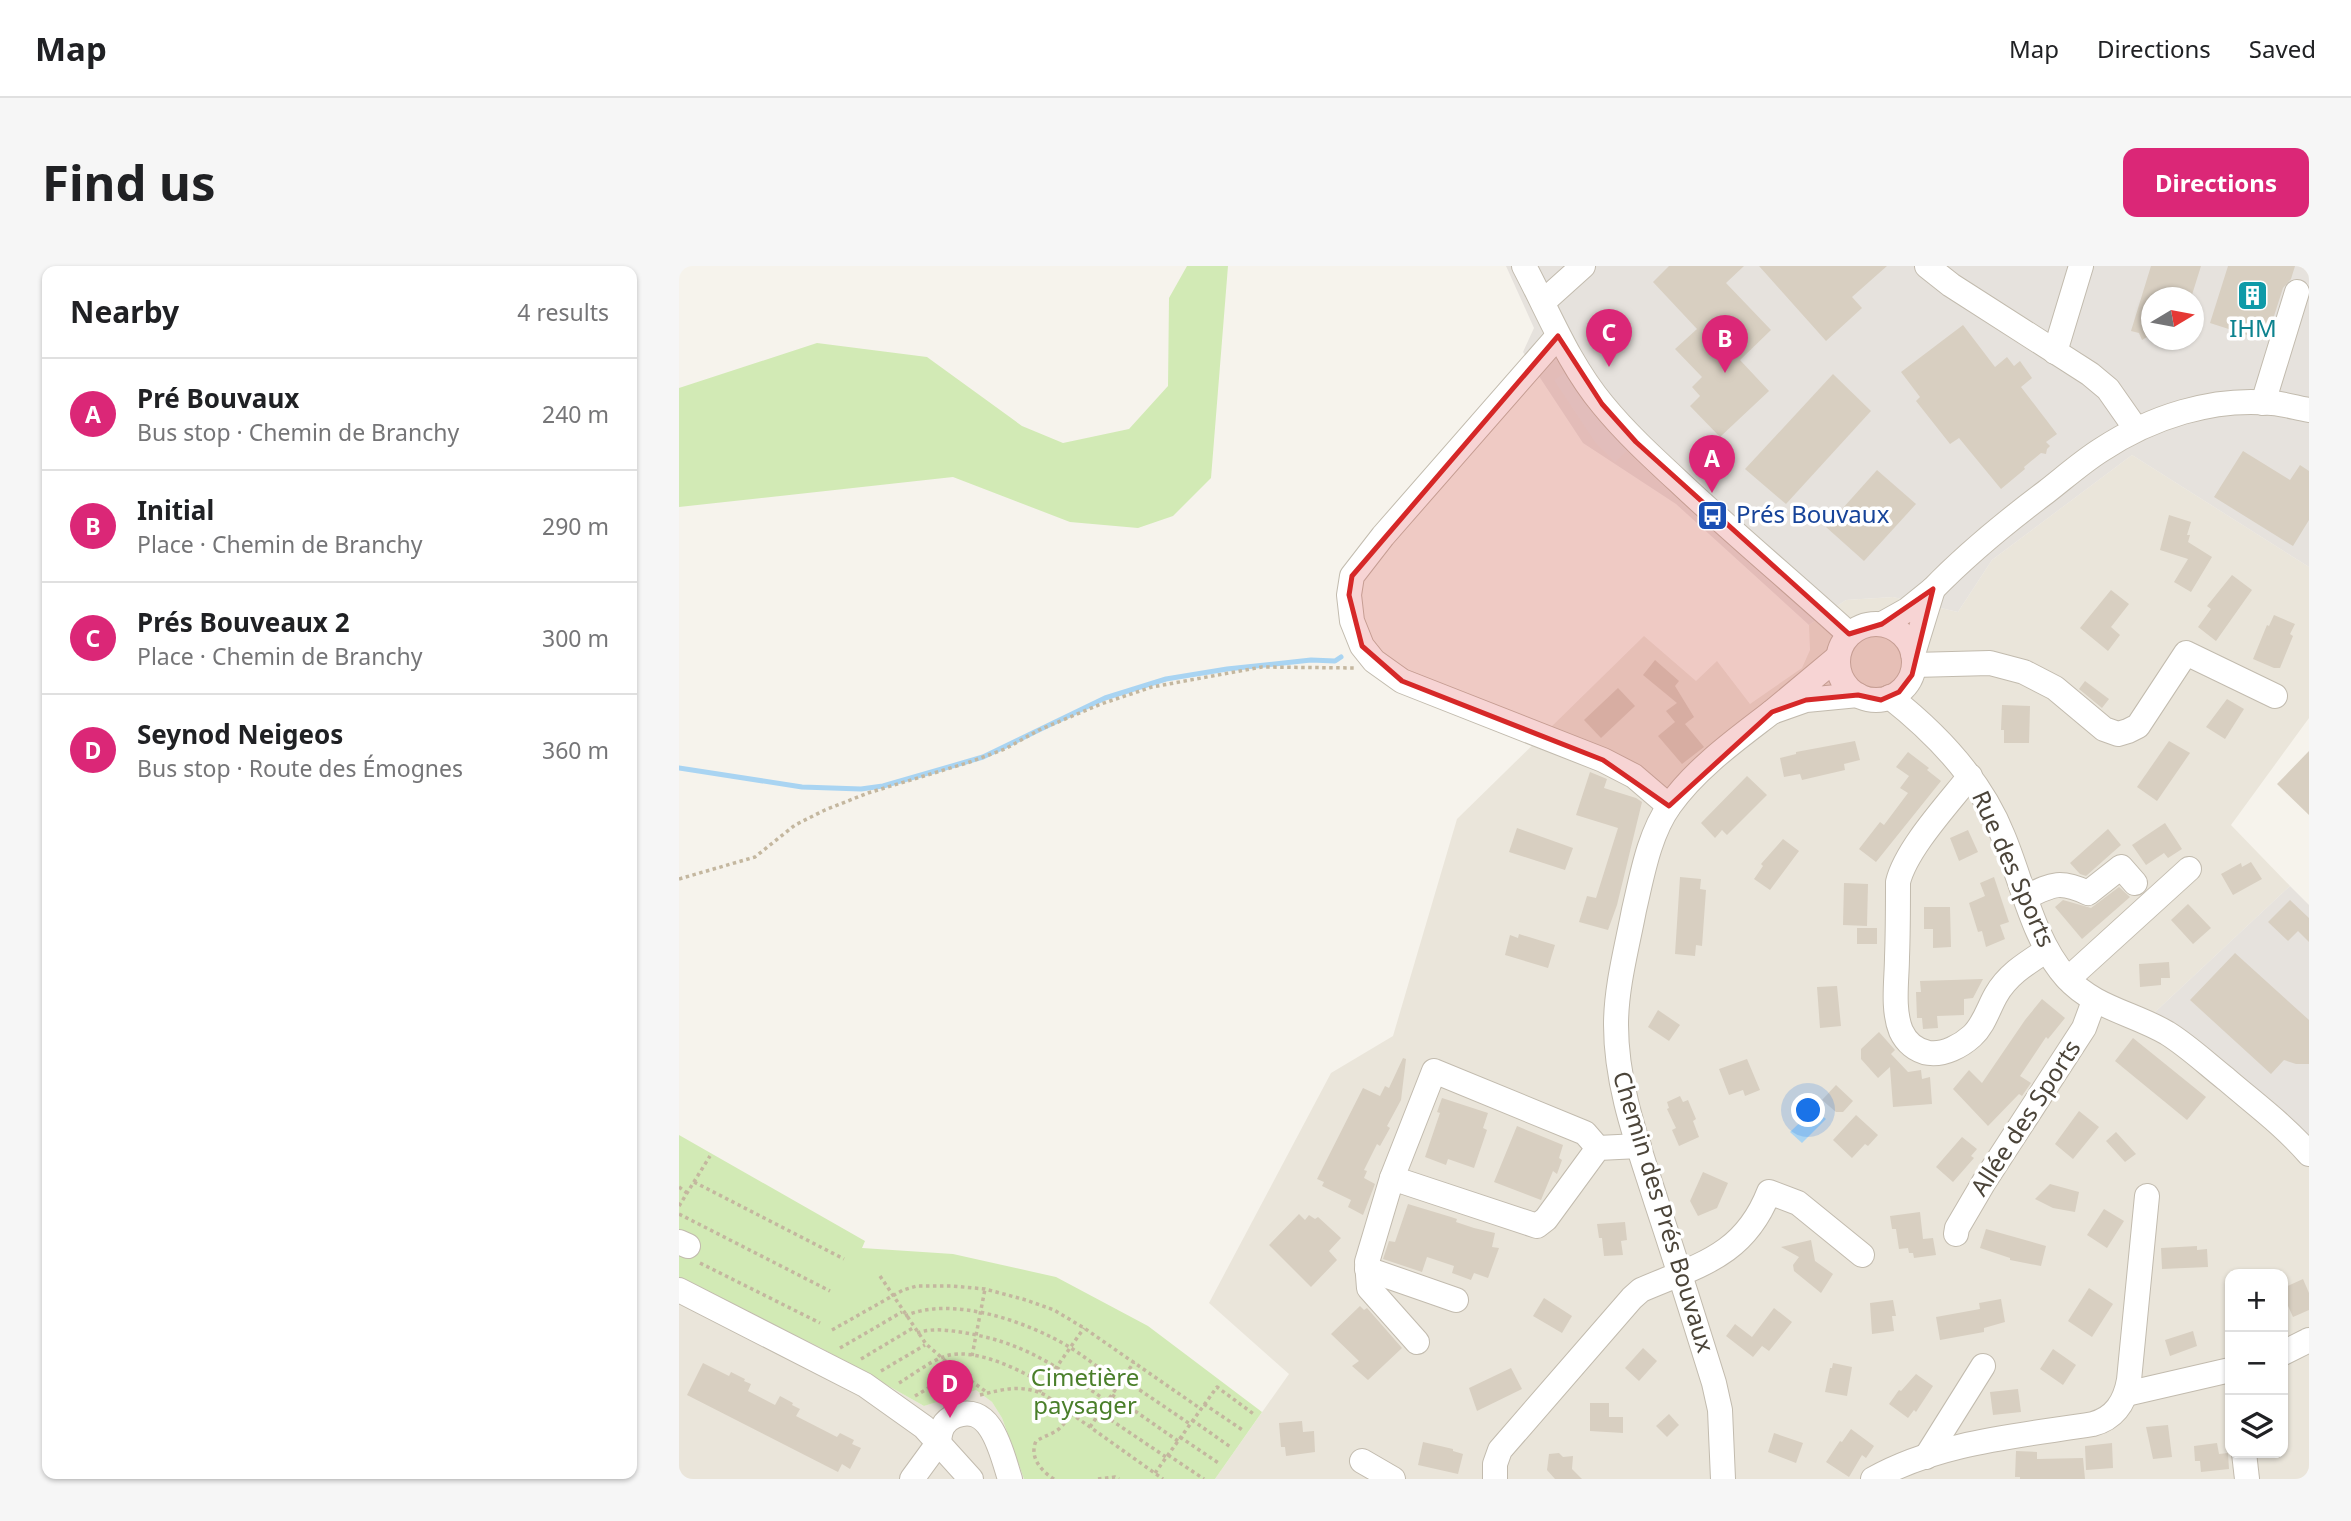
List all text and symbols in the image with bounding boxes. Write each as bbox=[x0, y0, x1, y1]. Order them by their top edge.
text: Map bbox=[35, 26, 107, 71]
text: Map bbox=[2009, 32, 2059, 65]
text: Directions bbox=[2097, 32, 2211, 65]
text: Saved bbox=[2249, 32, 2316, 65]
button: Directions bbox=[2123, 148, 2309, 217]
text: Find us bbox=[42, 149, 216, 215]
building icon: IHM bbox=[2236, 278, 2270, 312]
north arrow bbox=[2141, 287, 2204, 350]
text: Nearby bbox=[70, 291, 179, 332]
text: 4 results bbox=[517, 296, 609, 328]
pin: C bbox=[1586, 309, 1632, 367]
place label: IHM bbox=[2229, 311, 2277, 344]
pin: B bbox=[1702, 315, 1748, 373]
text: Pré Bouvaux bbox=[137, 380, 299, 416]
text: A bbox=[85, 398, 101, 430]
text: 240 m bbox=[542, 398, 609, 430]
text: Bus stop · Chemin de Branchy bbox=[137, 416, 459, 448]
pin: A bbox=[1689, 435, 1735, 493]
text: Initial bbox=[137, 492, 214, 528]
place label: Prés Bouvaux bbox=[1736, 497, 1890, 530]
bus stop icon: Prés Bouvaux bbox=[1696, 498, 1730, 532]
text: B bbox=[85, 510, 101, 542]
text: 290 m bbox=[542, 510, 609, 542]
text: Place · Chemin de Branchy bbox=[137, 528, 422, 560]
text: Prés Bouveaux 2 bbox=[137, 604, 350, 640]
text: C bbox=[86, 622, 100, 654]
text: 300 m bbox=[542, 622, 609, 654]
text: Place · Chemin de Branchy bbox=[137, 640, 422, 672]
text: Seynod Neigeos bbox=[137, 716, 343, 752]
text: D bbox=[85, 734, 101, 766]
text: 360 m bbox=[542, 734, 609, 766]
text: Bus stop · Route des Émognes bbox=[137, 752, 463, 784]
street label: Rue des Sports bbox=[1965, 785, 2064, 952]
street label: Allée des Sports bbox=[1962, 1033, 2087, 1201]
street label: Chemin des Prés Bouvaux bbox=[1606, 1067, 1723, 1357]
your location bbox=[1791, 1093, 1825, 1127]
map controls bbox=[2225, 1269, 2288, 1458]
button: + bbox=[2225, 1269, 2288, 1332]
button: − bbox=[2225, 1332, 2288, 1395]
pin: D bbox=[927, 1360, 973, 1418]
park label: Cimetière paysager bbox=[1031, 1360, 1139, 1421]
button: layers bbox=[2225, 1395, 2288, 1458]

